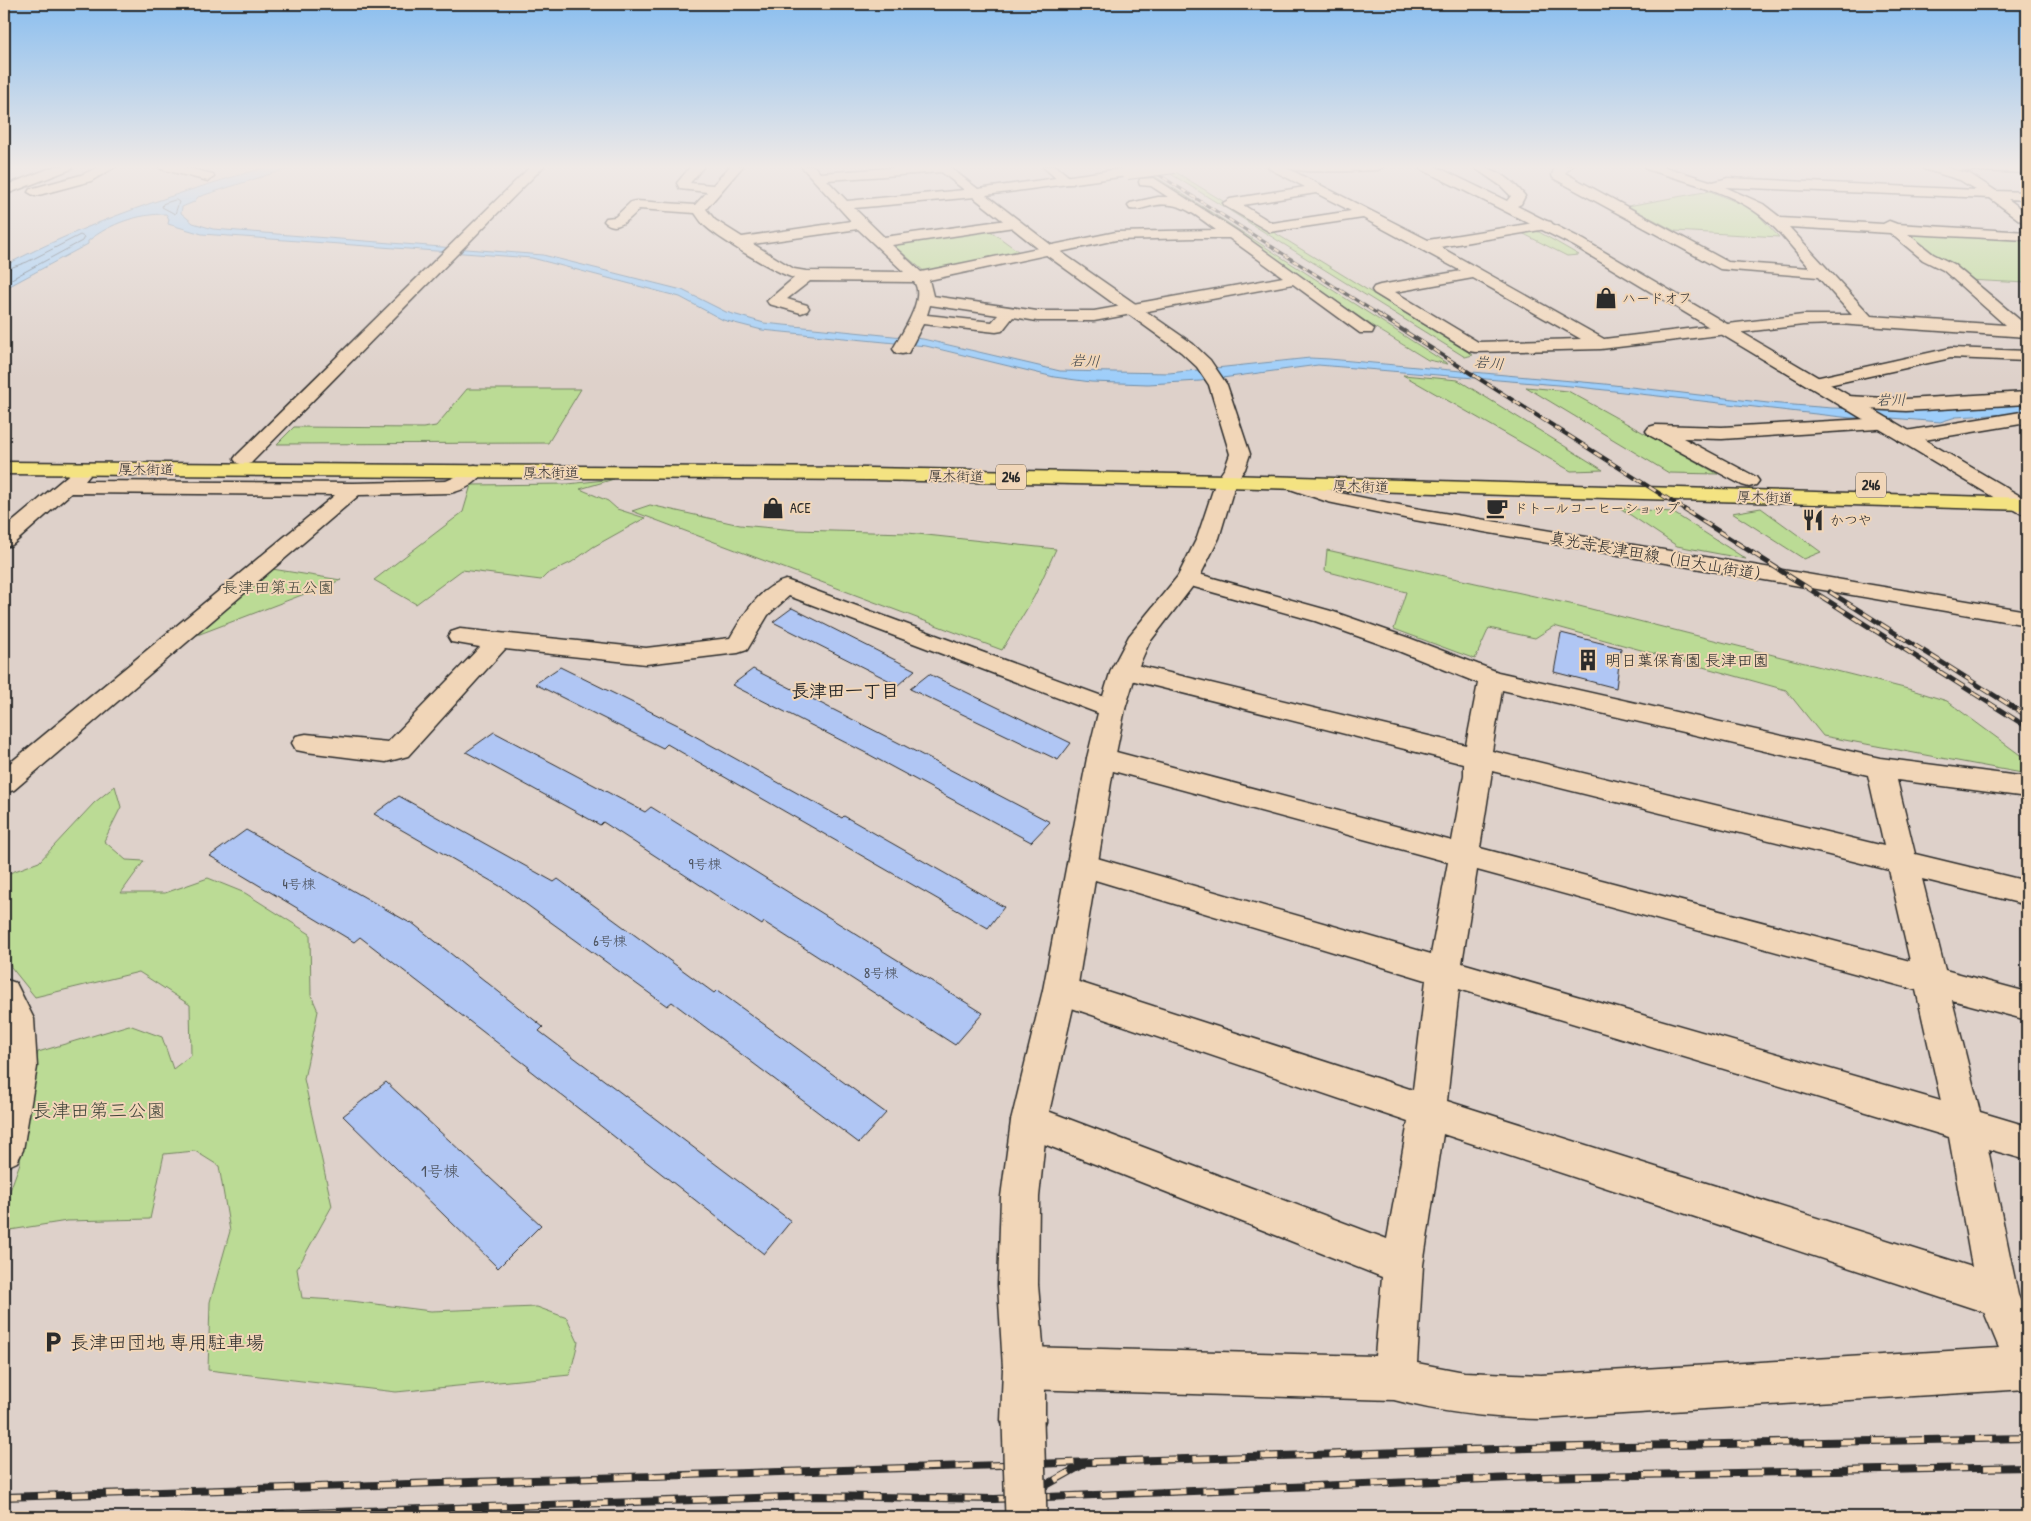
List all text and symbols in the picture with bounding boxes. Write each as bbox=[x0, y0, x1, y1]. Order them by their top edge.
shop icon: ハードオフ bbox=[1593, 285, 1619, 311]
place label: ハードオフ bbox=[1622, 288, 1692, 307]
water label: 岩川 bbox=[1069, 349, 1101, 372]
water label: 岩川 bbox=[1473, 350, 1505, 375]
water label: 岩川 bbox=[1876, 389, 1906, 410]
street label: 厚木街道 bbox=[118, 459, 174, 478]
street label: 厚木街道 bbox=[523, 462, 579, 481]
road number: 246 bbox=[996, 464, 1026, 490]
street label: 厚木街道 bbox=[928, 466, 984, 485]
road number: 246 bbox=[1856, 472, 1886, 498]
street label: 厚木街道 bbox=[1333, 475, 1389, 496]
street label: 厚木街道 bbox=[1737, 486, 1793, 507]
shop icon: ACE bbox=[760, 495, 786, 521]
cafe icon: ドトールコーヒーショップ bbox=[1484, 495, 1510, 521]
place label: ACE bbox=[790, 498, 811, 517]
place label: ドトールコーヒーショップ bbox=[1514, 498, 1680, 517]
restaurant icon: かつや bbox=[1800, 507, 1826, 533]
place label: かつや bbox=[1830, 510, 1872, 529]
street label: 真光寺長津田線（旧大山街道） bbox=[1548, 526, 1772, 586]
park label: 長津田第五公園 bbox=[222, 576, 334, 598]
building icon: 明日葉保育園 長津田園 bbox=[1575, 647, 1601, 673]
place label: 明日葉保育園 長津田園 bbox=[1605, 649, 1769, 671]
district label: 長津田一丁目 bbox=[791, 678, 899, 703]
house number: 9号棟 bbox=[688, 854, 723, 873]
house number: 4号棟 bbox=[282, 874, 317, 893]
house number: 6号棟 bbox=[593, 931, 628, 950]
house number: 8号棟 bbox=[864, 963, 899, 982]
park label: 長津田第三公園 bbox=[32, 1097, 166, 1123]
house number: 1号棟 bbox=[421, 1160, 459, 1182]
parking icon: 長津田団地 専用駐車場 bbox=[40, 1329, 66, 1355]
place label: 長津田団地 専用駐車場 bbox=[70, 1329, 264, 1355]

